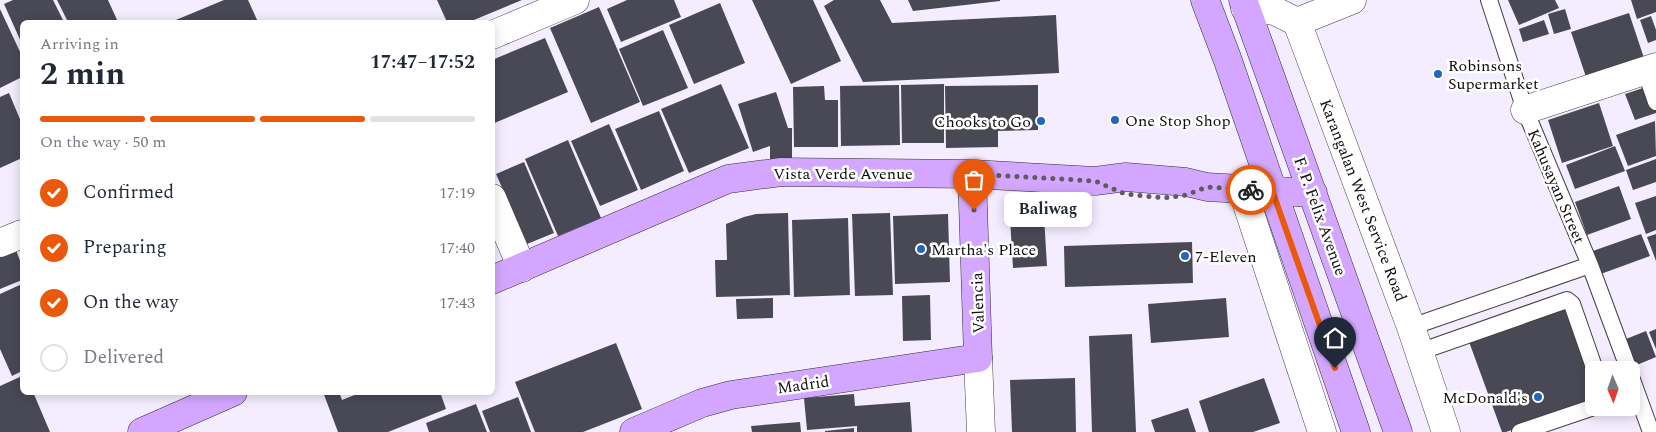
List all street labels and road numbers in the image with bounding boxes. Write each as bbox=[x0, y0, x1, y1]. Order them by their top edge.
street label: Karangalan West Service Road bbox=[1313, 96, 1413, 305]
street label: Kahusayan Street bbox=[1521, 125, 1591, 248]
street label: F. P. Felix Avenue bbox=[1287, 153, 1353, 279]
street label: Vista Verde Avenue bbox=[773, 162, 913, 186]
street label: Valencia bbox=[965, 272, 991, 334]
street label: Madrid bbox=[776, 369, 831, 401]

